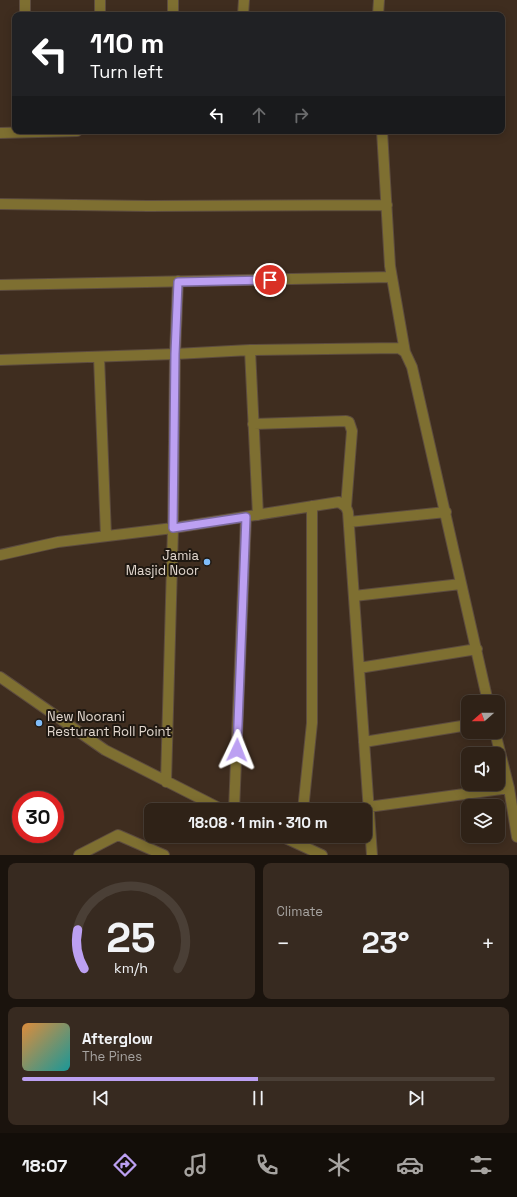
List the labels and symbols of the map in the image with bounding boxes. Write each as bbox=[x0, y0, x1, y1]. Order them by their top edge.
pin bbox=[253, 263, 287, 297]
place label: Jamia Masjid Noor bbox=[126, 547, 200, 579]
marker: Jamia Masjid Noor bbox=[202, 557, 212, 567]
north arrow bbox=[461, 695, 505, 739]
place label: New Noorani Resturant Roll Point bbox=[47, 708, 171, 740]
marker: New Noorani Resturant Roll Point bbox=[34, 718, 44, 728]
position arrow bbox=[216, 729, 258, 771]
speed limit sign: 30 bbox=[12, 791, 64, 843]

